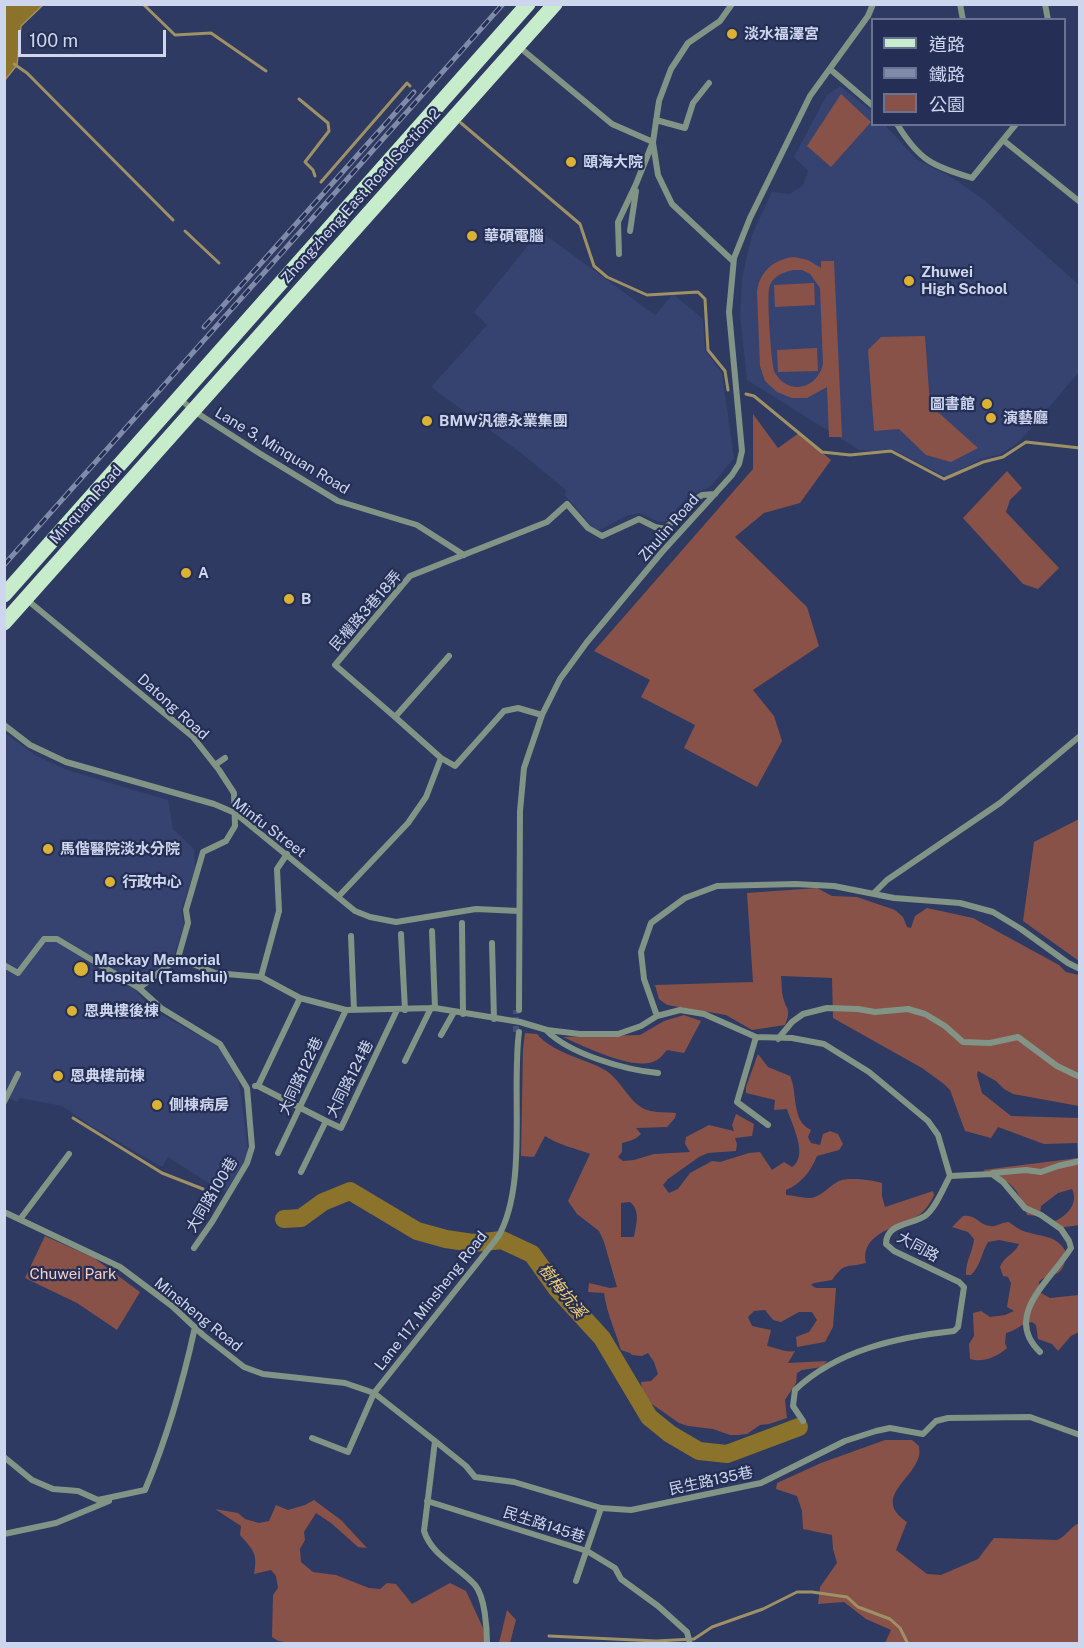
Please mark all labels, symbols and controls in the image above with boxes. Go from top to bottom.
scale bar [21,18,170,56]
legend [871,18,1066,126]
place label: 淡水福澤宮 [744,25,819,43]
marker: 淡水福澤宮 [725,27,739,41]
text: 100 m [29,30,78,51]
text: 道路 [929,34,965,55]
text: 鐵路 [929,64,965,85]
text: 公園 [929,94,965,115]
street label: Zhongzheng East Road Section 2 [277,105,445,287]
place label: 頤海大院 [583,153,643,171]
marker: 頤海大院 [564,155,578,169]
place label: 華碩電腦 [484,227,544,245]
marker: 華碩電腦 [465,229,479,243]
place label: Zhuwei High School [921,263,1008,298]
marker: Zhuwei High School [902,274,916,288]
place label: 圖書館 [930,395,975,413]
marker: 圖書館 [980,397,994,411]
street label: Lane 3, Minquan Road [211,404,353,498]
place label: 演藝廳 [1003,409,1048,427]
marker: 演藝廳 [984,411,998,425]
place label: BMW汎德永業集團 [439,412,568,430]
marker: BMW汎德永業集團 [420,414,434,428]
street label: Minquan Road [46,462,126,548]
street label: Zhulin Road [635,491,703,565]
place label: A [198,564,209,582]
marker: A [179,566,193,580]
street label: 民權路3巷18弄 [326,567,406,655]
place label: B [301,590,311,608]
marker: B [282,592,296,606]
street label: Datong Road [134,670,212,744]
street label: Minfu Street [229,794,309,862]
place label: 馬偕醫院淡水分院 [60,840,180,858]
marker: 馬偕醫院淡水分院 [41,842,55,856]
place label: 行政中心 [122,873,182,891]
marker: 行政中心 [103,875,117,889]
place label: Mackay Memorial Hospital (Tamshui) [94,951,228,986]
marker: Mackay Memorial Hospital (Tamshui) [72,960,90,978]
place label: 恩典樓後棟 [84,1002,159,1020]
marker: 恩典樓後棟 [65,1004,79,1018]
street label: 大同路122巷 [275,1034,327,1118]
street label: 大同路124巷 [323,1037,377,1121]
place label: 恩典樓前棟 [70,1067,145,1085]
marker: 恩典樓前棟 [51,1069,65,1083]
place label: 側棟病房 [169,1096,229,1114]
marker: 側棟病房 [150,1098,164,1112]
street label: 大同路100巷 [183,1154,241,1236]
street label: Lane 117, Minsheng Road [371,1228,491,1374]
street label: 大同路 [894,1228,942,1266]
water label: 樹梅坑溪 [534,1260,590,1322]
park label: Chuwei Park [29,1265,117,1283]
street label: Minsheng Road [151,1274,245,1356]
street label: 民生路135巷 [667,1463,755,1499]
street label: 民生路145巷 [501,1503,587,1547]

